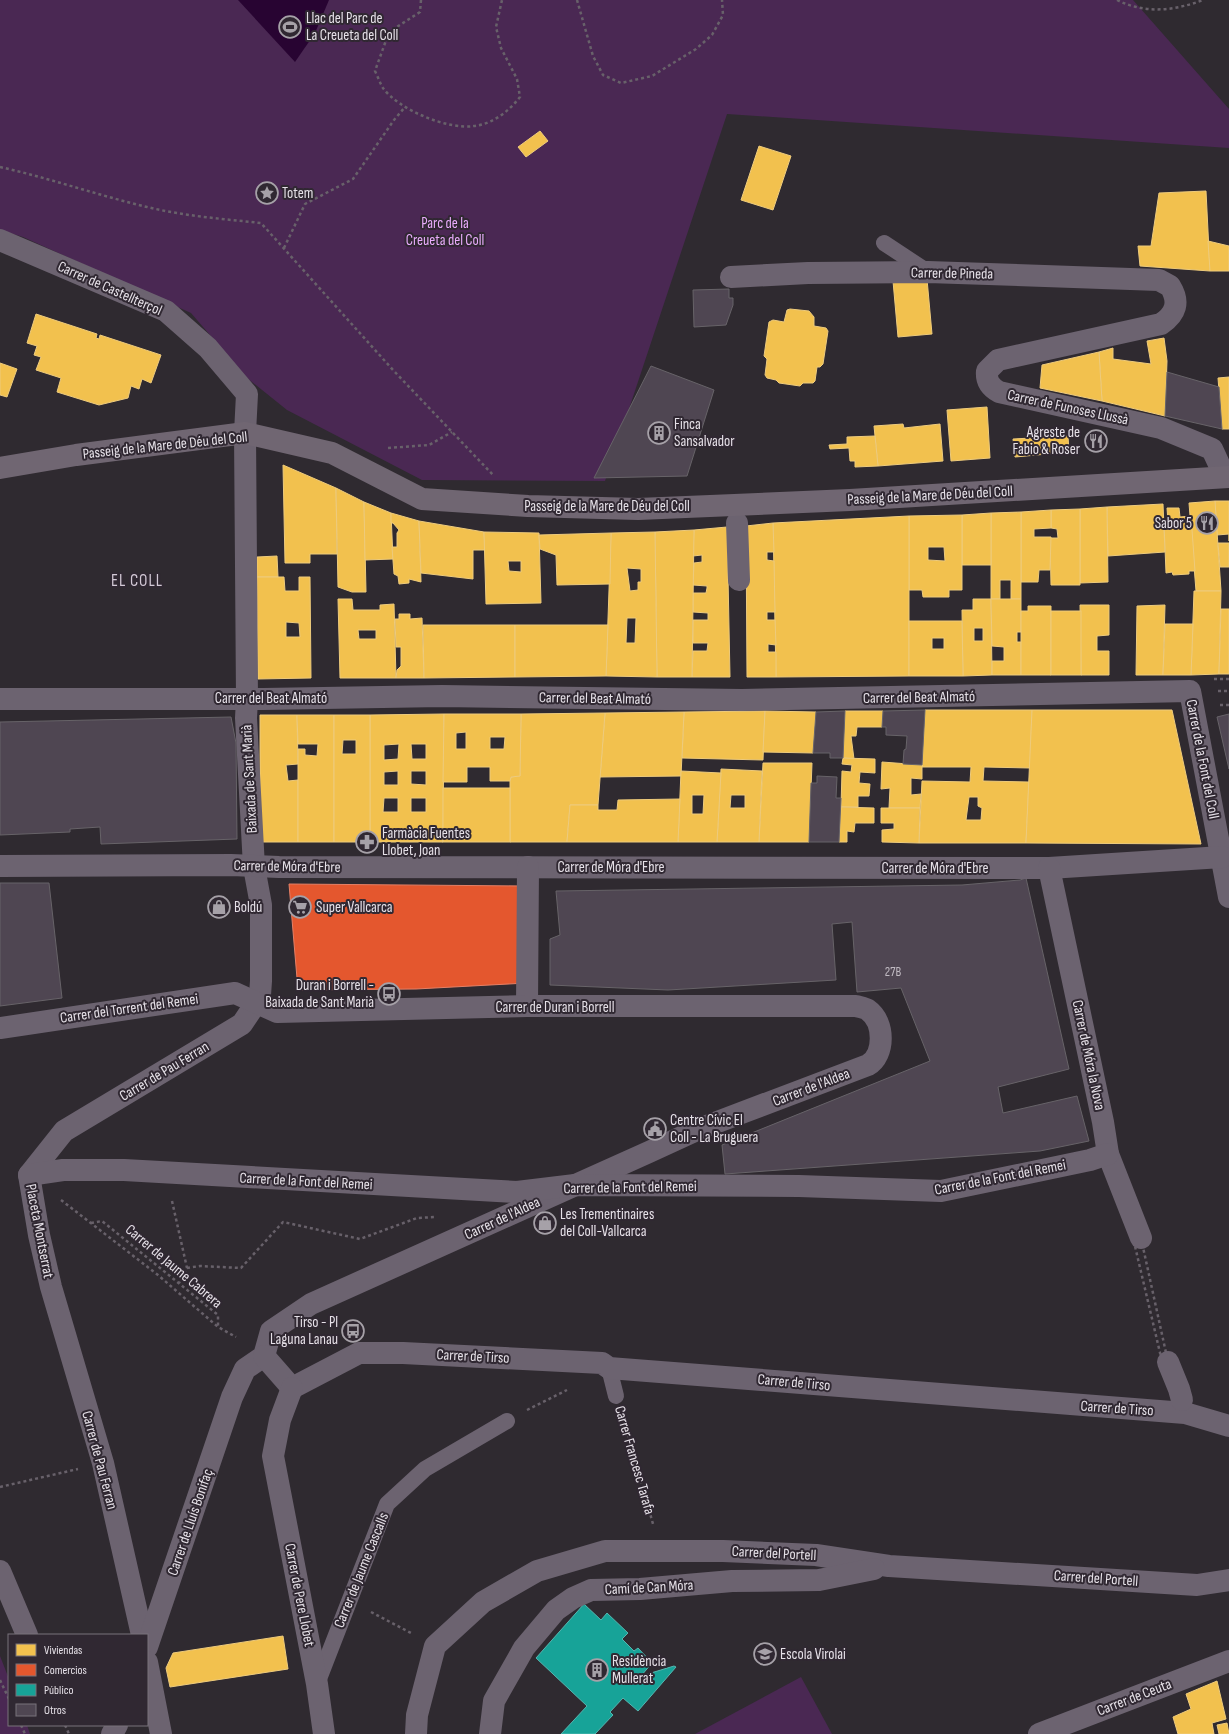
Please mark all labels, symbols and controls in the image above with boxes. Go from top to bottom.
place label: Llac del Parc de La Creueta del Coll [306,9,398,45]
sports icon: Llac del Parc de La Creueta del Coll [277,14,303,40]
place icon: Totem [254,180,280,206]
place label: Totem [282,184,313,203]
park label: Parc de la Creueta del Coll [406,214,484,250]
street label: Carrer de Castellterçol [55,257,165,320]
street label: Carrer de Pineda [911,263,993,284]
street label: Carrer de Funoses Llussà [1006,385,1130,430]
place label: Finca Sansalvador [674,415,735,451]
building icon: Finca Sansalvador [646,420,672,446]
place label: Agreste de Fabio & Roser [1013,423,1081,459]
street label: Passeig de la Mare de Déu del Coll [82,427,248,464]
restaurant icon: Agreste de Fabio & Roser [1083,428,1109,454]
street label: Passeig de la Mare de Déu del Coll [847,482,1013,509]
street label: Passeig de la Mare de Déu del Coll [524,497,690,516]
restaurant icon: Sabor 5 [1194,510,1220,536]
place label: Sabor 5 [1155,514,1192,533]
district label: EL COLL [111,571,163,591]
street label: Carrer del Beat Almató [863,687,975,708]
street label: Carrer del Beat Almató [539,688,651,709]
street label: Carrer del Beat Almató [215,689,327,708]
street label: Carrer de la Font del Coll [1182,698,1223,820]
street label: Baixada de Sant Marià [237,724,262,834]
place label: Farmàcia Fuentes Llobet, Joan [382,824,470,860]
pharmacy icon: Farmàcia Fuentes Llobet, Joan [354,829,380,855]
street label: Carrer de Móra d'Ebre [233,856,341,877]
street label: Carrer de Móra d'Ebre [557,858,665,877]
street label: Carrer de Móra d'Ebre [881,859,989,878]
shop icon: Boldú [206,894,232,920]
supermarket icon: Super Vallcarca [287,894,313,920]
place label: Boldú [234,898,262,917]
place label: Super Vallcarca [316,898,393,917]
house number: 27B [885,964,901,980]
place label: Duran i Borrell - Baixada de Sant Marià [265,976,374,1012]
bus stop icon: Duran i Borrell - Baixada de Sant Marià [376,981,402,1007]
street label: Carrer del Torrent del Remei [59,989,200,1028]
street label: Carrer de Duran i Borrell [496,998,614,1017]
street label: Carrer de Móra la Nova [1068,998,1109,1112]
street label: Carrer de Pau Ferran [116,1037,213,1106]
street label: Carrer de l'Aldea [770,1064,853,1111]
place label: Centre Cívic El Coll - La Bruguera [670,1111,759,1147]
public building icon: Centre Cívic El Coll - La Bruguera [642,1116,668,1142]
street label: Carrer de la Font del Remei [933,1155,1068,1200]
street label: Carrer de la Font del Remei [239,1169,373,1194]
street label: Carrer de la Font del Remei [563,1177,697,1198]
street label: Placeta Montserrat [21,1182,58,1280]
street label: Carrer de l'Aldea [461,1193,543,1244]
place label: Les Trementinaires del Coll-Vallcarca [560,1205,654,1241]
shop icon: Les Trementinaires del Coll-Vallcarca [532,1210,558,1236]
street label: Carrer de Jaume Cabrera [121,1220,226,1313]
place label: Tirso - Pl Laguna Lanau [270,1313,338,1349]
bus stop icon: Tirso - Pl Laguna Lanau [340,1318,366,1344]
street label: Carrer de Tirso [436,1345,510,1368]
street label: Carrer de Tirso [757,1370,831,1395]
street label: Carrer de Tirso [1080,1396,1154,1421]
street label: Carrer Francesc Tarafa [610,1404,659,1517]
street label: Carrer de Pau Ferran [77,1409,122,1511]
street label: Carrer de Lluís Bonifaç [163,1466,218,1578]
street label: Carrer de Jaume Cascalls [330,1510,393,1631]
street label: Carrer de Pere Llobet [280,1542,319,1649]
street label: Carrer del Portell [731,1542,817,1565]
street label: Carrer del Portell [1053,1566,1139,1591]
street label: Camí de Can Móra [604,1576,694,1599]
legend [8,1634,148,1726]
school or university icon: Escola Virolai [752,1641,778,1667]
text: Viviendas [44,1643,82,1658]
place label: Escola Virolai [780,1645,846,1664]
place label: Residència Mullerat [612,1652,666,1688]
building icon: Residència Mullerat [584,1657,610,1683]
text: Comercios [44,1663,87,1678]
street label: Carrer de Ceuta [1094,1674,1174,1720]
text: Público [44,1683,74,1698]
text: Otros [44,1703,66,1718]

